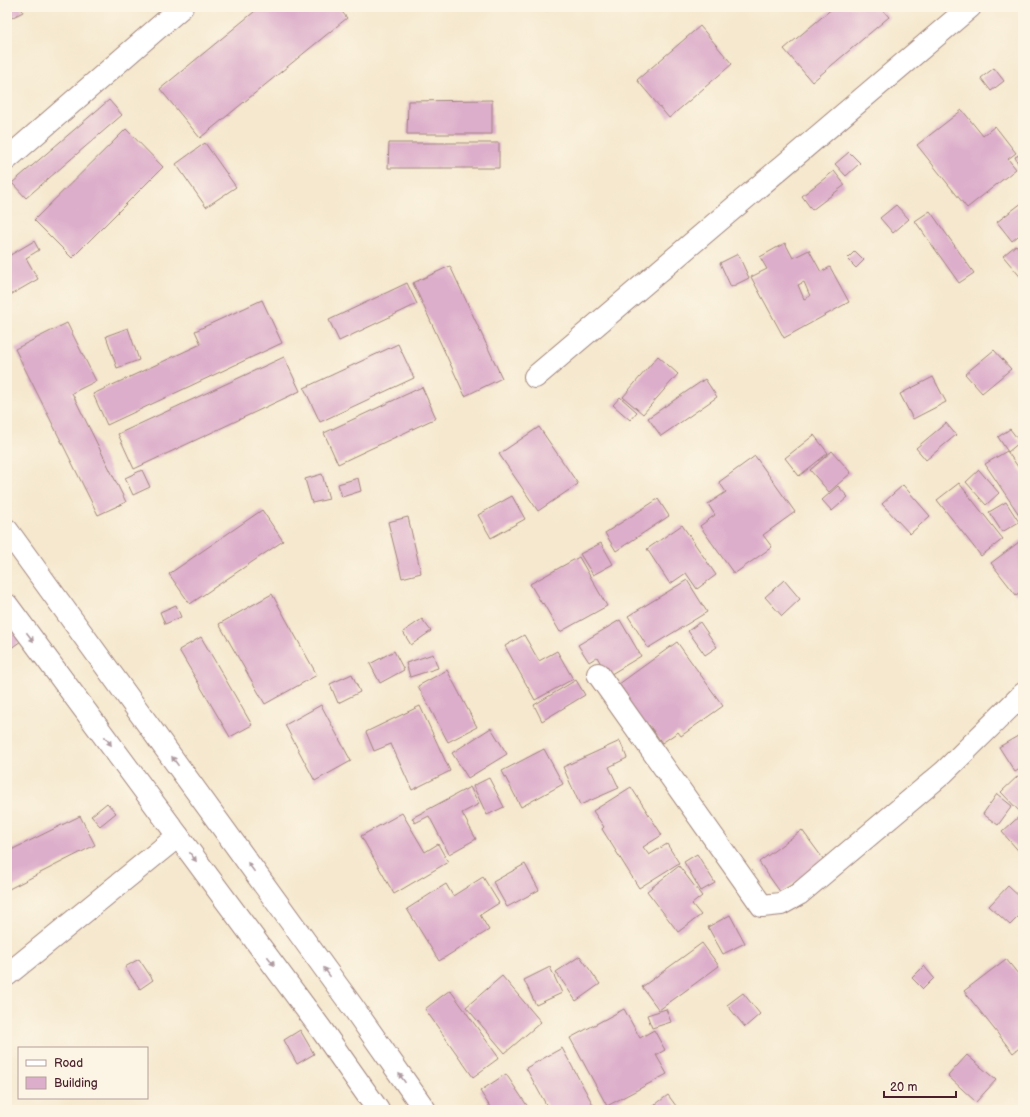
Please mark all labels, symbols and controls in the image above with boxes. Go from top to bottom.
one-way arrow [26,631,34,642]
one-way arrow [103,736,111,746]
one-way arrow [171,756,179,767]
one-way arrow [189,851,198,862]
one-way arrow [247,861,255,872]
one-way arrow [267,956,275,966]
one-way arrow [323,967,331,977]
legend [18,1047,148,1099]
text: Road [54,1056,83,1071]
one-way arrow [398,1073,406,1083]
scale bar [884,1073,956,1099]
text: Building [54,1076,98,1091]
text: 20 m [890,1080,917,1095]

